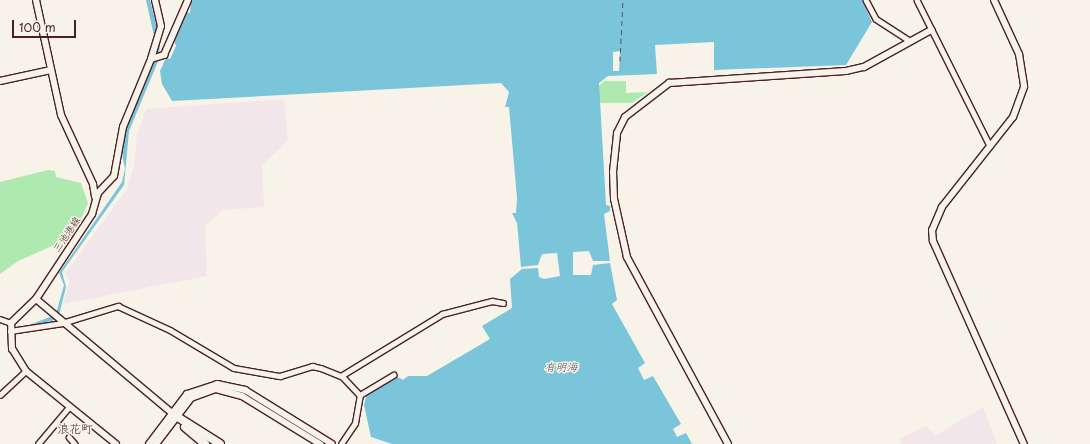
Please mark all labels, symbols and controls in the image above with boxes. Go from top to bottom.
scale bar [14,12,78,38]
text: 100 m [19,18,56,36]
street label: 三池港線 [50,214,82,254]
water label: 有明海 [545,360,577,374]
district label: 浪花町 [57,422,93,436]

